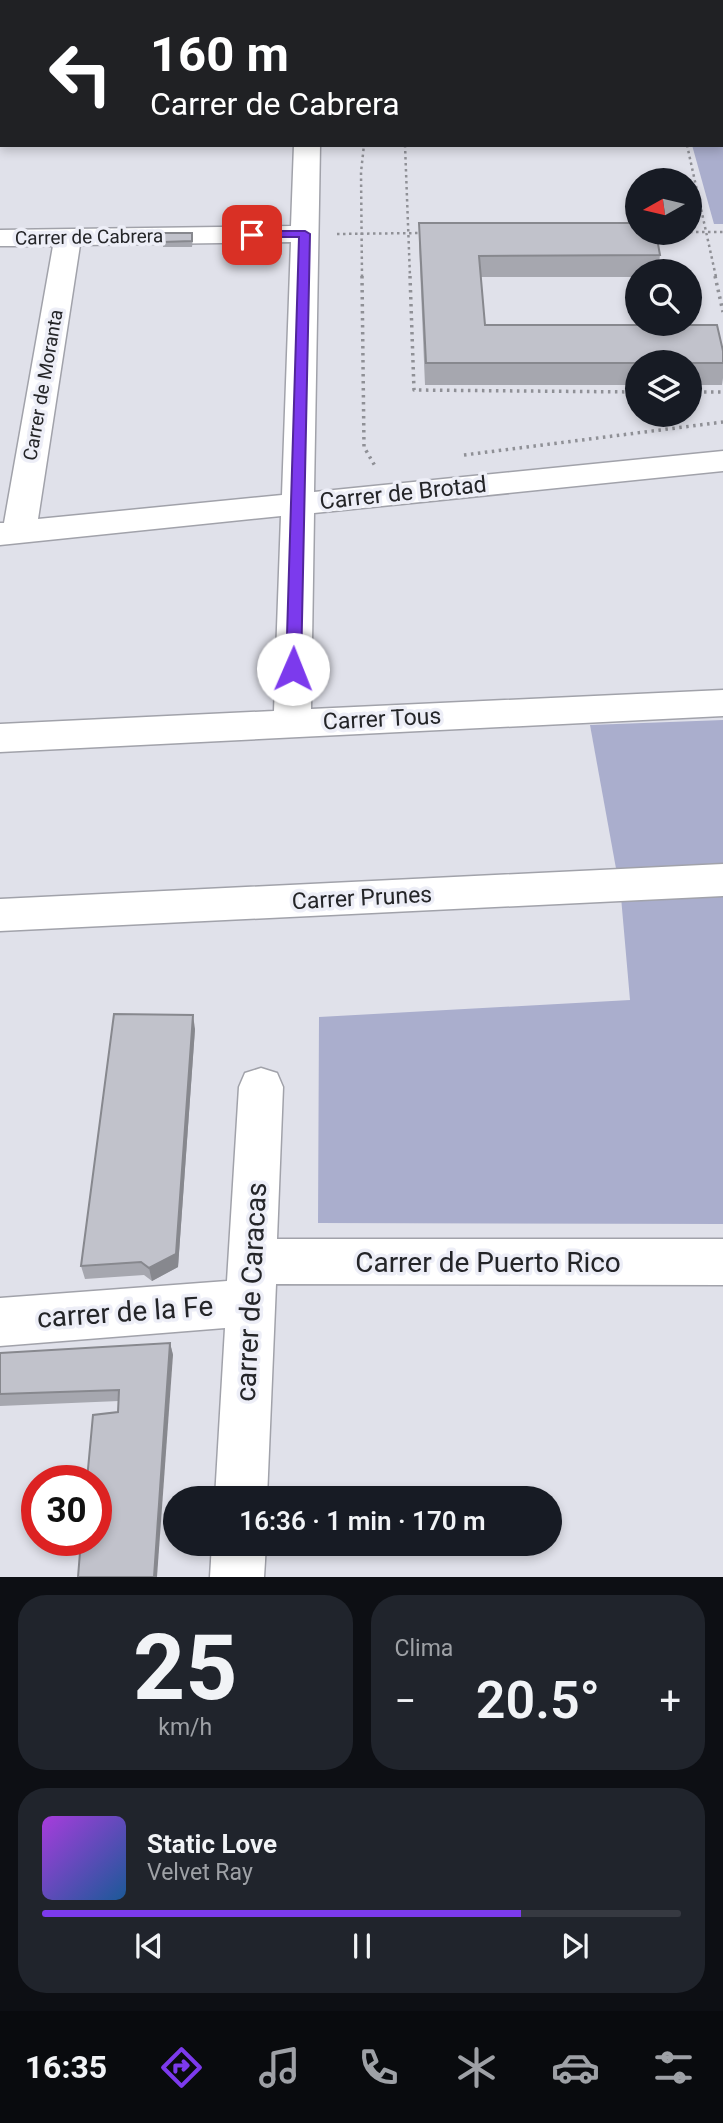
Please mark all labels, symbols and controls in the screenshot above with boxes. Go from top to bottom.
text: 160 m [150,26,289,83]
icon: left [35,28,126,119]
text: Carrer de Cabrera [150,85,400,123]
north arrow [625,168,702,245]
map controls [625,168,702,427]
pin [222,205,282,265]
icon: arrive [233,216,271,254]
street label: Carrer de Cabrera [15,224,163,250]
button: search [625,259,702,336]
street label: Carrer de Moranta [18,308,68,462]
button: layers [625,350,702,427]
street label: Carrer de Brotad [318,471,488,515]
position arrow [256,632,330,706]
street label: Carrer Tous [322,702,442,736]
street label: Carrer Prunes [291,881,433,915]
street label: carrer de Caracas [229,1182,273,1402]
street label: Carrer de Puerto Rico [355,1246,621,1279]
street label: carrer de la Fe [36,1289,214,1335]
speed limit sign: 30 [21,1465,112,1556]
text: 16:36 · 1 min · 170 m [239,1506,486,1536]
text: 25 [133,1615,237,1721]
text: Clima [395,1635,453,1662]
text: 20.5° [476,1670,600,1731]
text: − [395,1679,416,1723]
text: + [659,1679,681,1723]
text: km/h [158,1714,212,1741]
text: Static Love [147,1829,277,1859]
text: Velvet Ray [147,1859,253,1886]
icon: previous [130,1927,168,1965]
icon: pause [343,1927,381,1965]
icon: next [556,1927,594,1965]
icon: directions [157,2043,206,2092]
icon: music [255,2043,304,2092]
icon: phone [354,2043,403,2092]
icon: climate [452,2043,501,2092]
icon: car [551,2043,600,2092]
icon: filters [649,2043,698,2092]
text: 16:35 [25,2048,107,2086]

